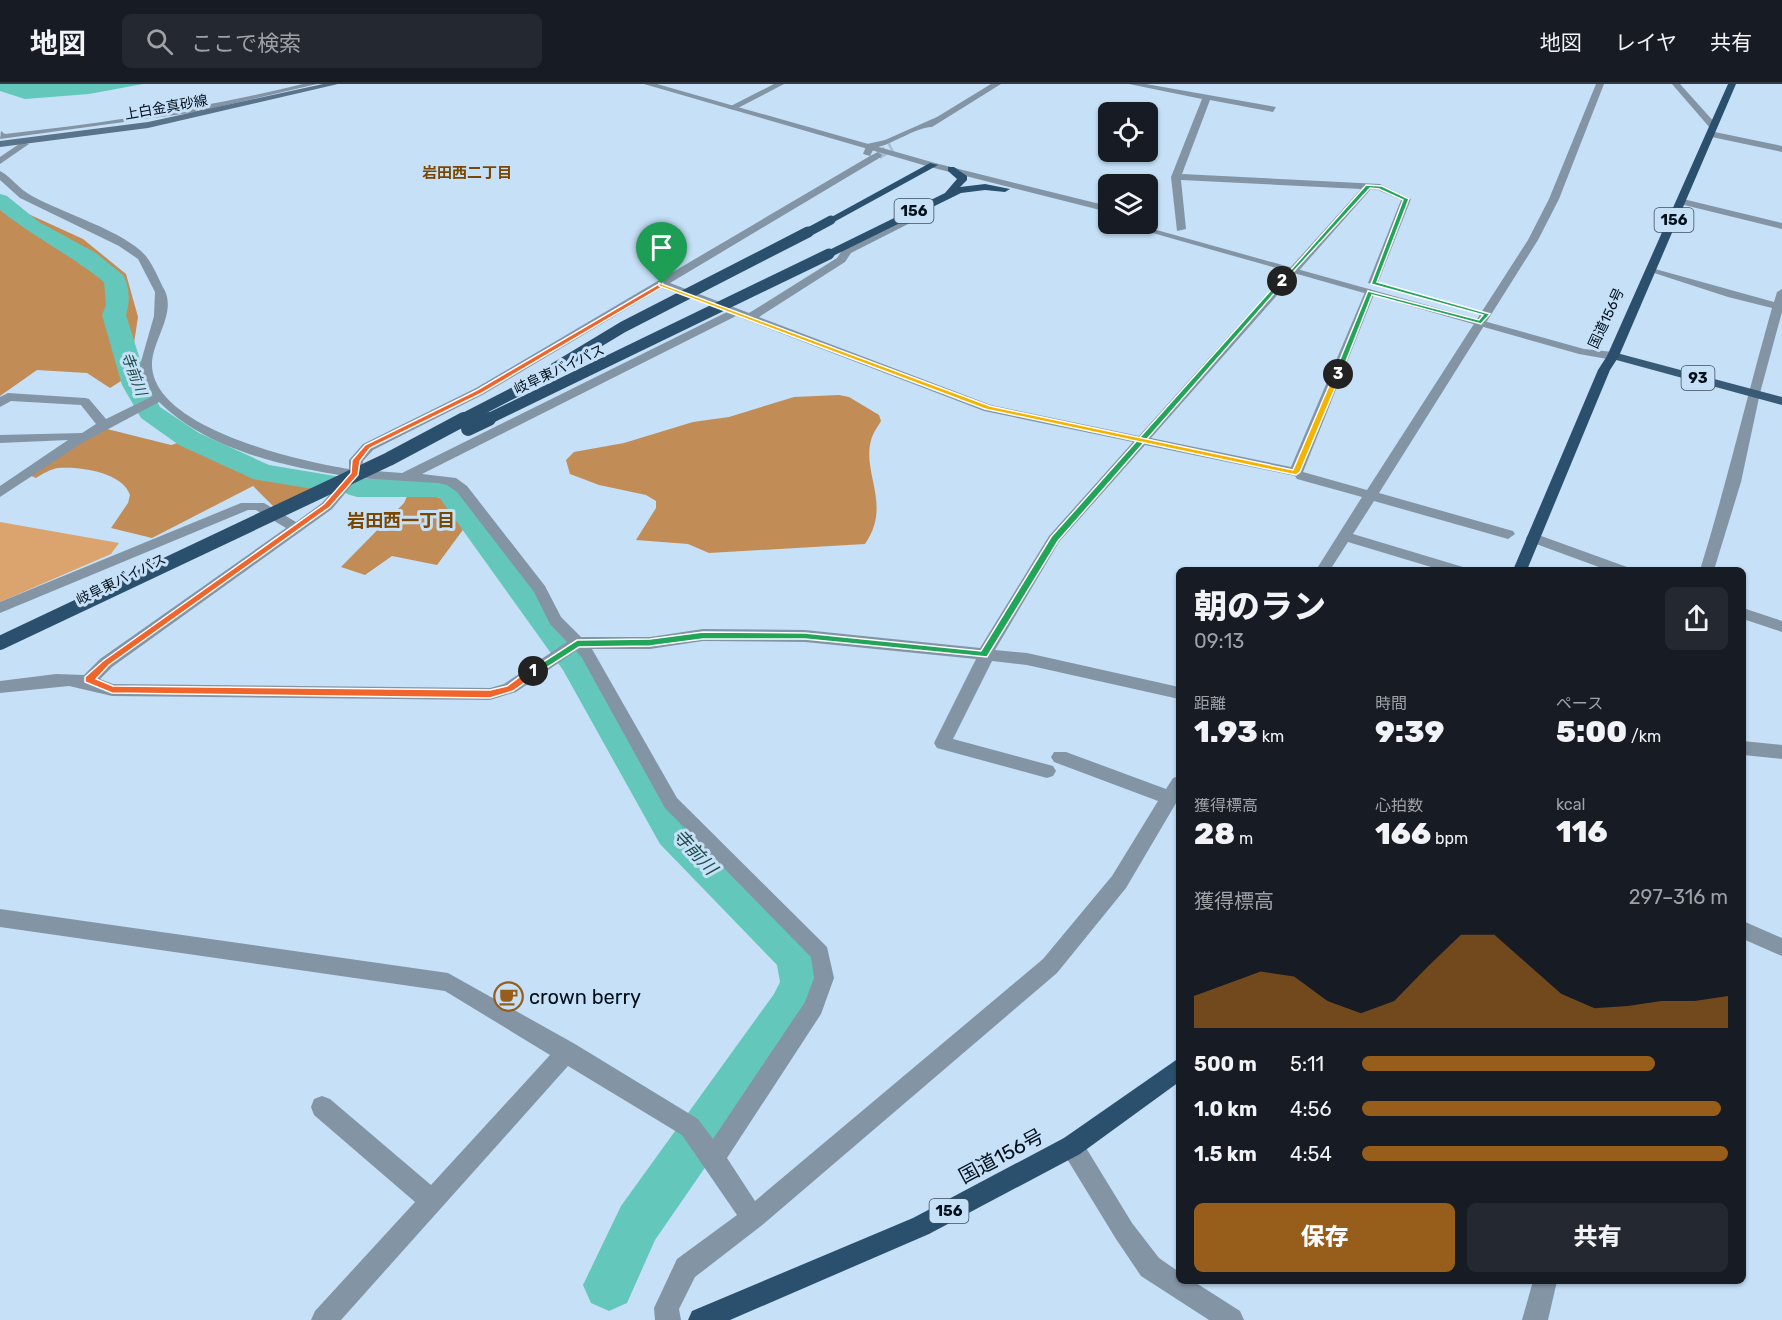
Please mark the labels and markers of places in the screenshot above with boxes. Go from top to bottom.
pin [636,222,687,284]
pin: 2 [1267,266,1297,296]
pin: 3 [1323,359,1353,389]
pin: 1 [518,656,548,686]
cafe icon: crown berry [492,981,524,1013]
place label: crown berry [529,985,641,1009]

